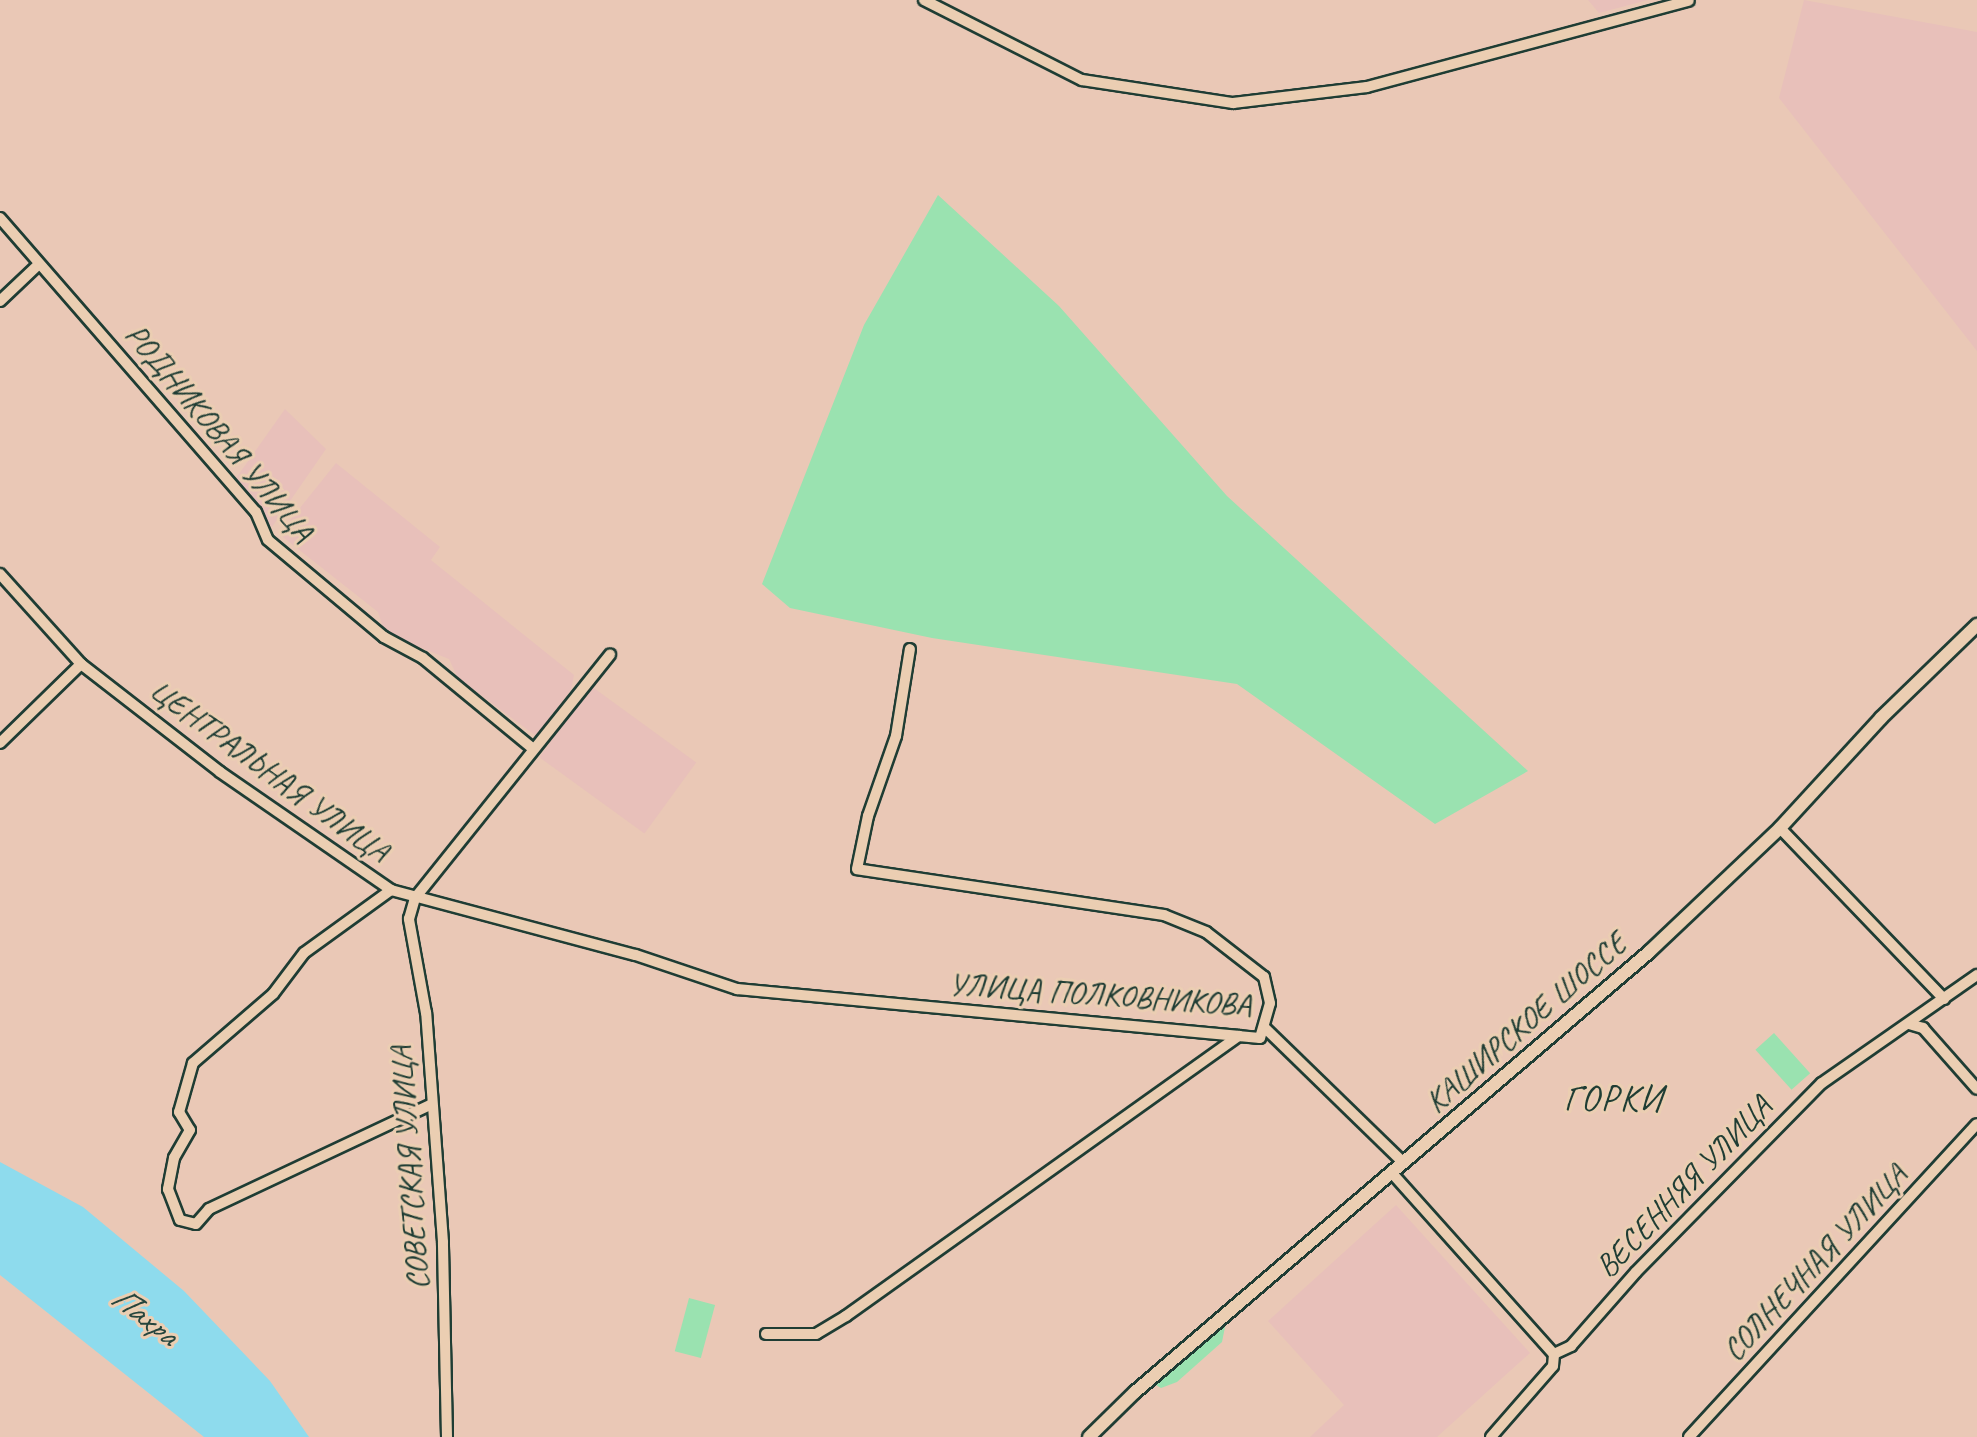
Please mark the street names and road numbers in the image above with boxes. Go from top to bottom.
street label: РОДНИКОВАЯ УЛИЦА [117,317,321,549]
street label: ЦЕНТРАЛЬНАЯ УЛИЦА [141,671,397,871]
street label: КАШИРСКОЕ ШОССЕ [1417,925,1635,1121]
street label: УЛИЦА ПОЛКОВНИКОВА [948,965,1252,1025]
street label: СОВЕТСКАЯ УЛИЦА [382,1045,438,1291]
street label: ВЕСЕННЯЯ УЛИЦА [1588,1088,1780,1286]
street label: СОЛНЕЧНАЯ УЛИЦА [1715,1157,1915,1369]

